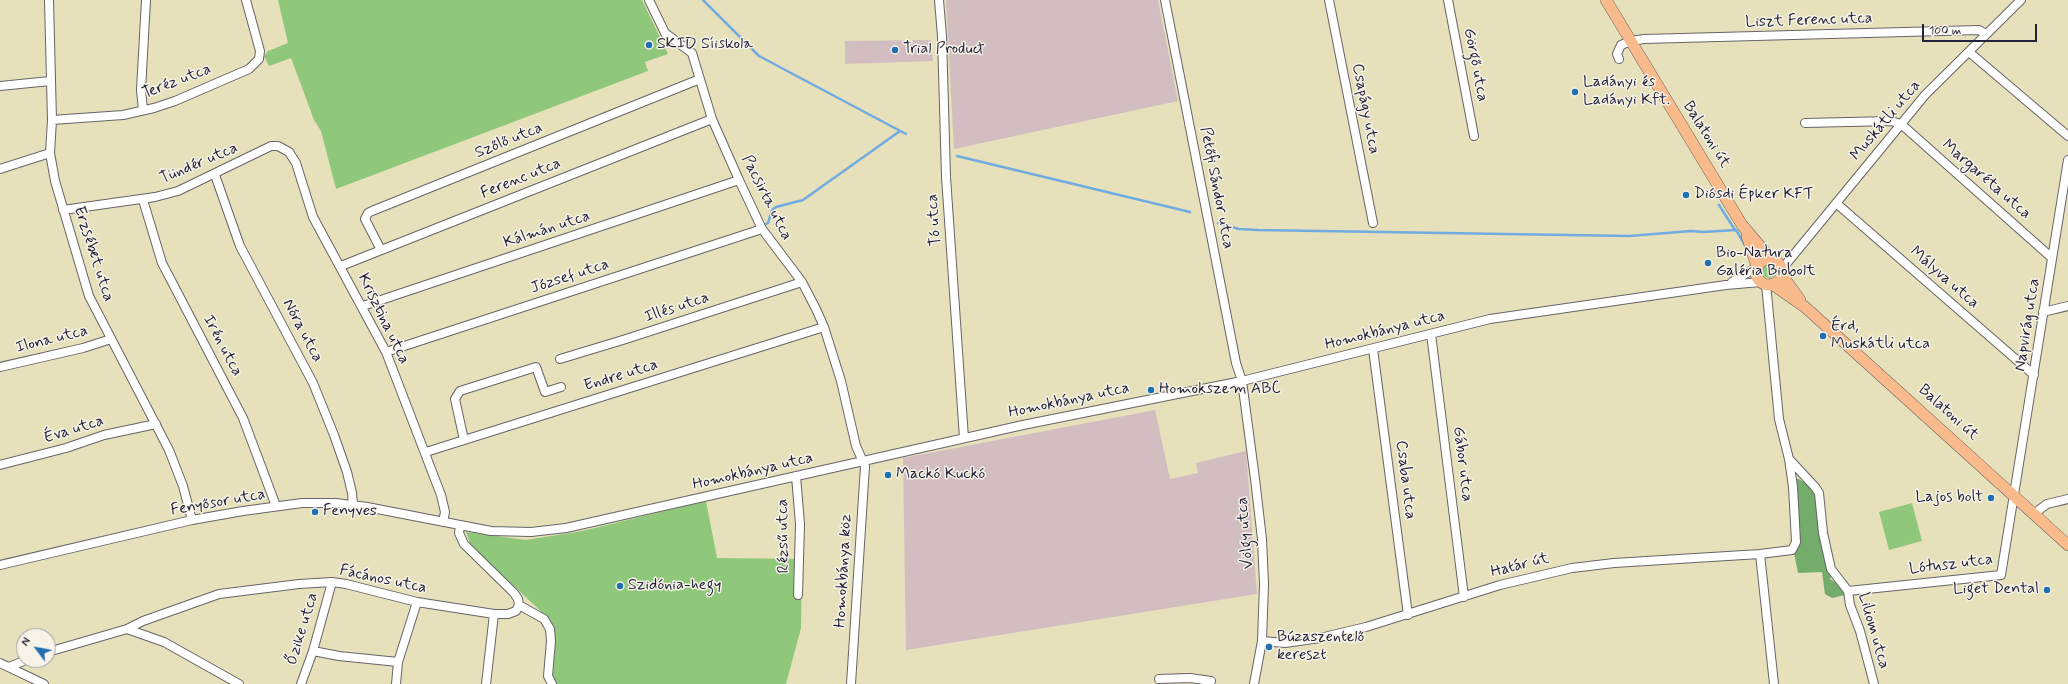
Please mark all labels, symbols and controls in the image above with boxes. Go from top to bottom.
street label: Liszt Ferenc utca [1745,9,1873,33]
scale bar [1924,16,2039,42]
text: 100 m [1929,23,1961,39]
street label: Görgő utca [1458,27,1492,103]
place label: SKID Síiskola [657,35,753,55]
marker: SKID Síiskola [644,40,654,50]
place label: Trial Product [903,40,985,60]
marker: Trial Product [890,45,900,55]
street label: Teréz utca [140,60,214,104]
street label: Csapágy utca [1347,62,1383,156]
place label: Ladányi és Ladányi Kft. [1583,73,1670,111]
street label: Muskátli utca [1847,77,1925,165]
marker: Ladányi és Ladányi Kft. [1570,87,1580,97]
street label: Balatoni út [1678,98,1734,172]
street label: Szőlő utca [472,119,546,163]
street label: Petőfi Sándor utca [1195,125,1237,251]
street label: Margaréta utca [1937,136,2035,224]
street label: Tündér utca [157,139,241,189]
street label: Pacsirta utca [736,152,796,244]
street label: Ferenc utca [478,154,564,204]
place label: Diósdi Épker KFT [1694,185,1814,205]
marker: Diósdi Épker KFT [1681,190,1691,200]
street label: Tó utca [924,193,946,247]
street label: Erzsébet utca [69,204,117,304]
street label: Kálmán utca [501,207,593,253]
street label: Mályva utca [1905,243,1983,313]
place label: Bio-Natura Galéria Biobolt [1716,244,1815,282]
street label: József utca [528,255,612,299]
marker: Bio-Natura Galéria Biobolt [1703,258,1713,268]
street label: Krisztina utca [353,271,413,367]
street label: Napvirág utca [2011,277,2045,373]
street label: Illés utca [642,289,712,327]
street label: Nóra utca [277,296,327,366]
street label: Homokbánya utca [1323,307,1447,355]
street label: Irén utca [198,312,246,380]
place label: Érd, Muskátli utca [1831,317,1930,355]
street label: Ilona utca [14,322,90,358]
marker: Érd, Muskátli utca [1818,331,1828,341]
street label: Endre utca [582,356,660,396]
street label: Homokbánya utca [1007,379,1131,423]
place label: Homokszem ABC [1159,380,1281,400]
street label: Balatoni út [1914,381,1982,445]
marker: Homokszem ABC [1146,385,1156,395]
street label: Éva utca [42,412,106,448]
street label: Gábor utca [1448,425,1476,503]
street label: Csaba utca [1391,440,1419,520]
street label: Homokbánya utca [691,449,815,495]
place label: Mackó Kuckó [896,465,985,485]
marker: Mackó Kuckó [883,470,893,480]
street label: Fenyősor utca [169,485,267,521]
place label: Lajos bolt [1915,488,1983,508]
marker: Lajos bolt [1986,493,1996,503]
street label: Völgy utca [1233,496,1259,570]
street label: Rézsű utca [774,498,794,574]
place label: Fenyves [323,502,377,522]
marker: Fenyves [310,507,320,517]
street label: Homokbánya köz [831,514,857,628]
street label: Határ út [1489,550,1551,582]
street label: Lótusz utca [1908,550,1994,580]
street label: Fácános utca [338,561,428,599]
place label: Szidónia-hegy [628,576,721,596]
place label: Liget Dental [1953,580,2039,600]
marker: Szidónia-hegy [615,581,625,591]
marker: Liget Dental [2042,585,2052,595]
street label: Őzike utca [283,591,323,667]
street label: Liliom utca [1853,591,1893,671]
north arrow [16,628,56,668]
place label: Búzaszentelő kereszt [1277,628,1364,666]
text: N [19,635,35,649]
marker: Búzaszentelő kereszt [1264,642,1274,652]

